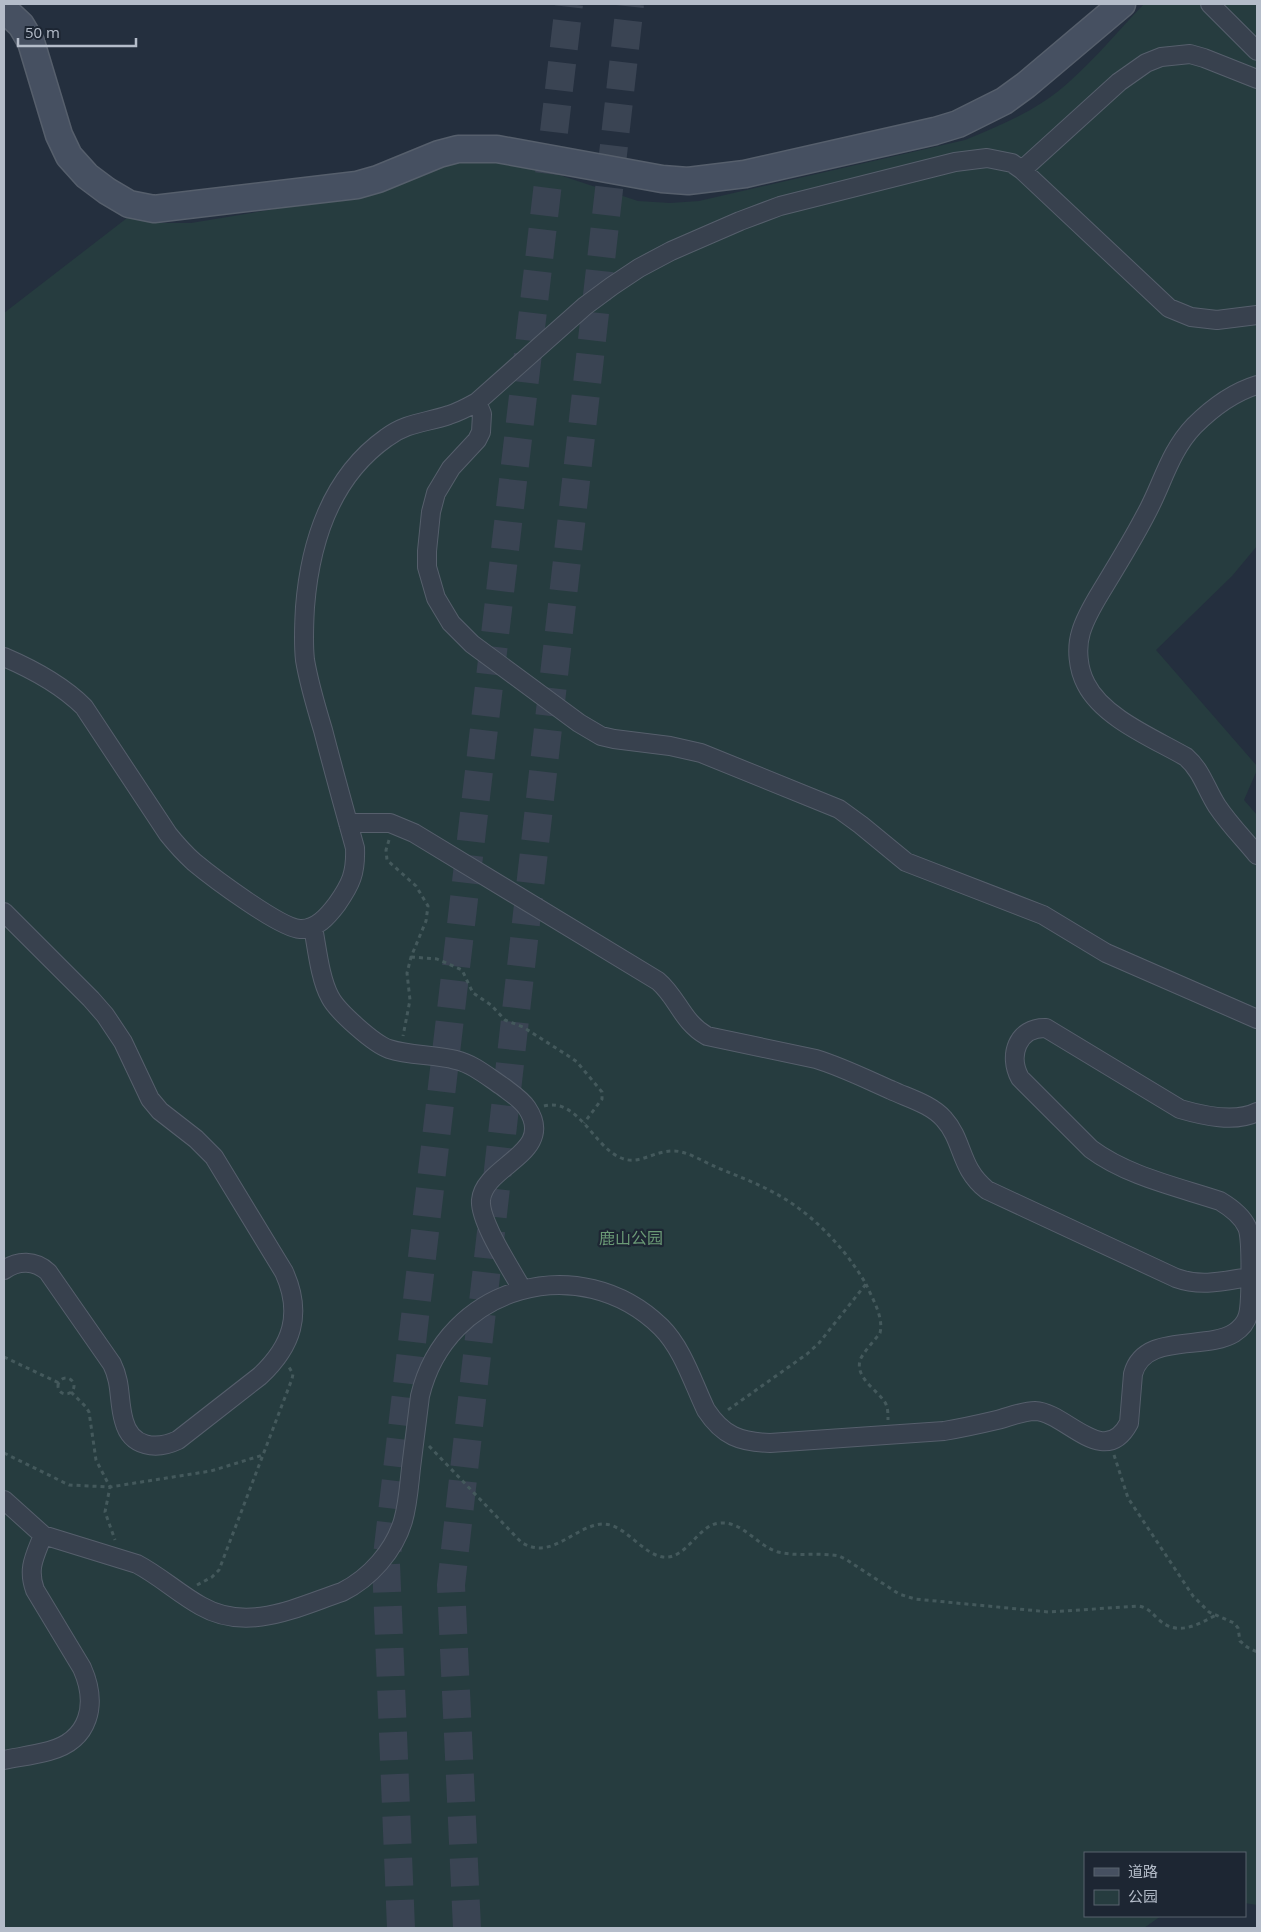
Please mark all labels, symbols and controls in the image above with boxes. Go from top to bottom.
scale bar [18,15,135,47]
text: 50 m [25,22,60,42]
park label: 鹿山公园 [599,1227,663,1249]
legend [1084,1852,1246,1917]
text: 道路 [1128,1861,1158,1881]
text: 公园 [1128,1886,1158,1906]

